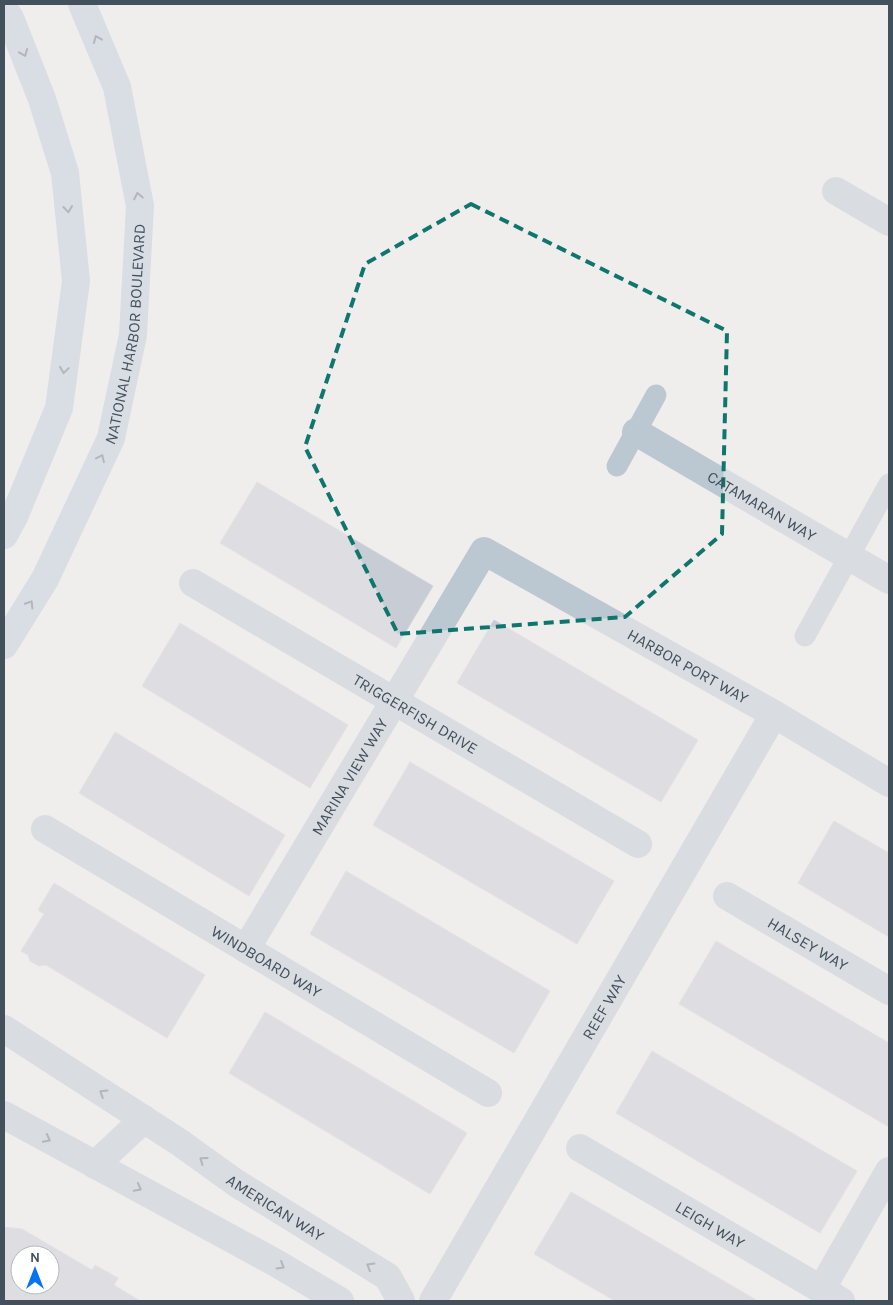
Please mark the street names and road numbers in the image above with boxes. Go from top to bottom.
street label: NATIONAL HARBOR BOULEVARD [100,223,149,447]
street label: CATAMARAN WAY [704,467,820,545]
street label: HARBOR PORT WAY [624,625,752,708]
street label: TRIGGERFISH DRIVE [349,670,481,758]
street label: MARINA VIEW WAY [307,715,392,839]
street label: HALSEY WAY [764,913,852,975]
street label: WINDBOARD WAY [208,921,325,1002]
street label: REEF WAY [578,971,630,1043]
street label: AMERICAN WAY [223,1170,328,1245]
street label: LEIGH WAY [672,1197,748,1253]

